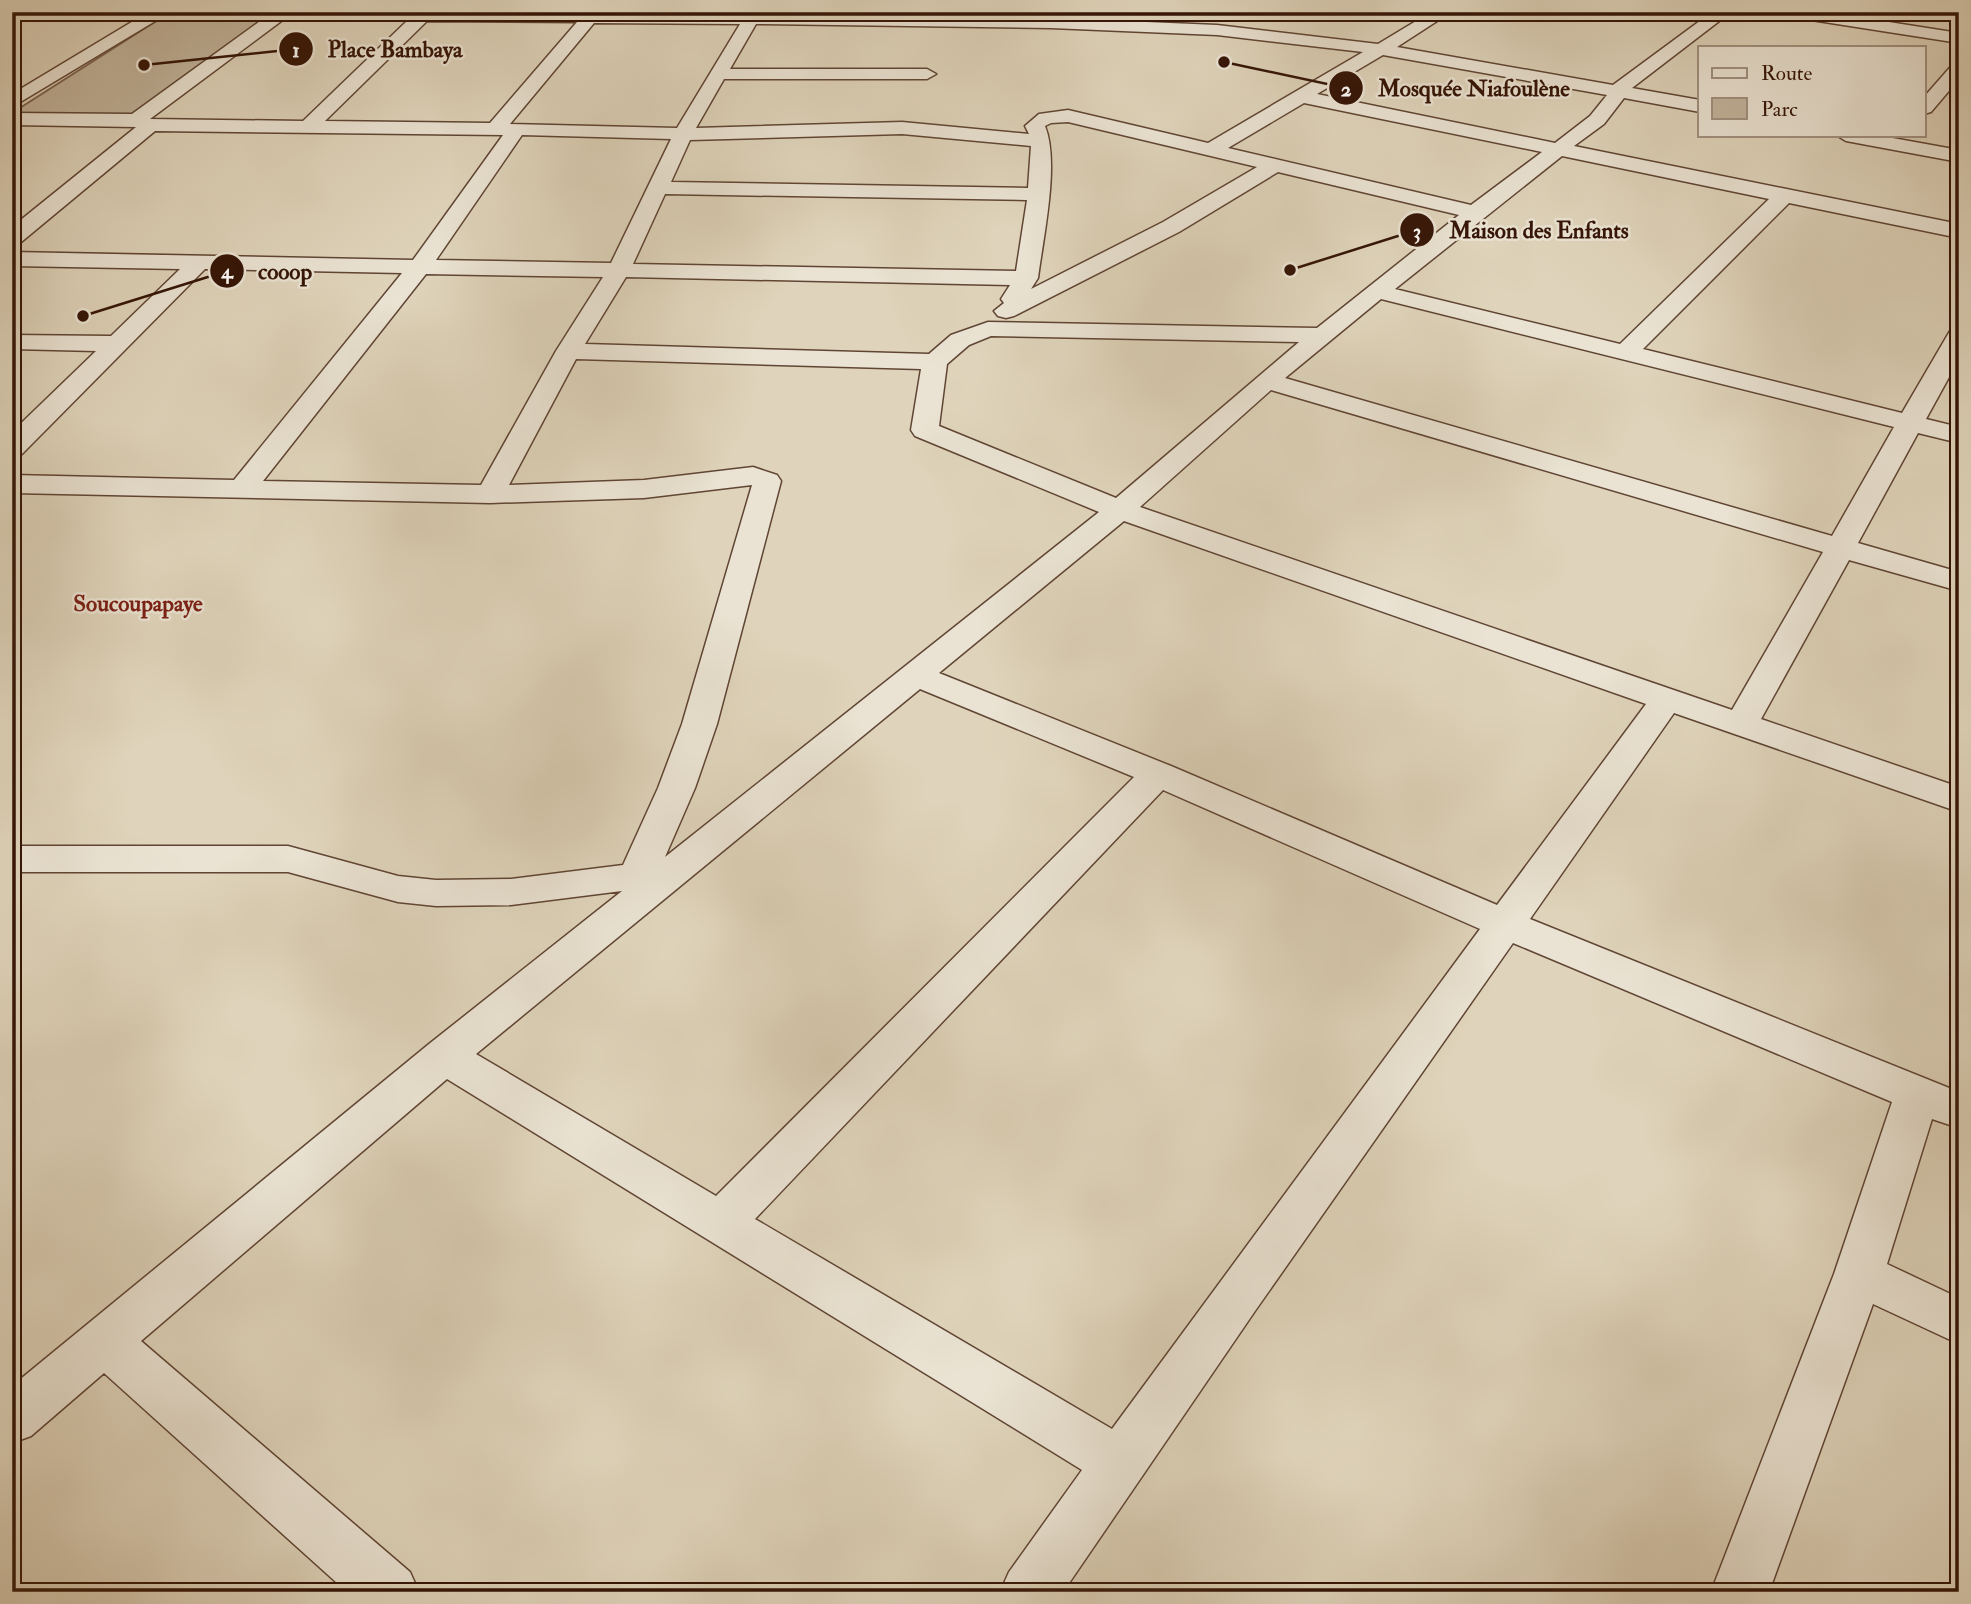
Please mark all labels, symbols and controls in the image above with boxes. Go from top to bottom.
callout: Place Bambaya [278,27,476,71]
text: Place Bambaya [328,35,464,65]
text: 1 [292,37,300,64]
legend [1698,46,1926,136]
text: Route [1761,60,1813,87]
callout: Mosquée Niafoulène [1329,66,1583,110]
text: Mosquée Niafoulène [1377,74,1570,104]
text: 2 [1341,76,1352,103]
text: Parc [1761,96,1798,123]
callout: Maison des Enfants [1400,208,1642,252]
text: Maison des Enfants [1448,216,1629,245]
text: 3 [1413,218,1421,245]
callout: cooop [209,249,326,293]
text: cooop [258,257,312,287]
text: 4 [220,258,234,285]
district label: Soucoupapaye [73,589,203,619]

